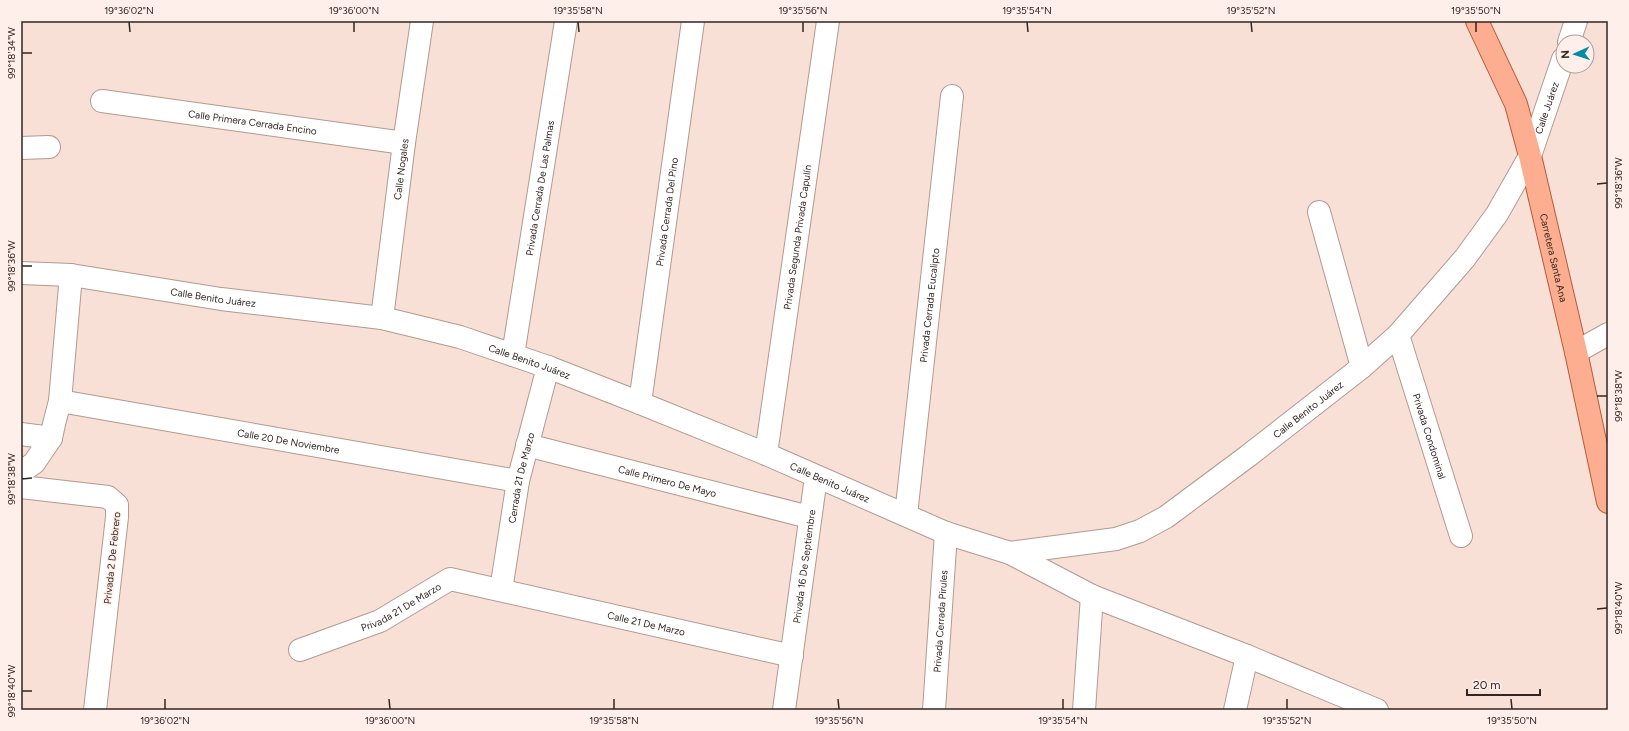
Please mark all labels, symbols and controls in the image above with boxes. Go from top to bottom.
text: 19°36'02"N [104,4,154,17]
text: 19°36'00"N [329,4,379,17]
text: 19°35'58"N [553,4,603,17]
text: 19°35'56"N [778,4,828,17]
text: 19°35'54"N [1002,4,1052,17]
text: 19°35'52"N [1227,4,1275,17]
text: 19°35'50"N [1451,4,1501,17]
text: 99°18'34"W [5,27,18,79]
north arrow [1555,34,1595,74]
text: N [1559,50,1572,59]
street label: Calle Juárez [1532,80,1561,135]
street label: Calle Primera Cerrada Encino [187,107,318,137]
street label: Privada Cerrada De Las Palmas [522,119,557,257]
street label: Calle Nogales [390,137,411,201]
street label: Privada Cerrada Del Pino [653,156,681,267]
text: 99°18'36"W [1612,157,1625,209]
street label: Privada Segunda Privada Capulín [780,163,814,311]
street label: Carretera Santa Ana [1537,212,1571,303]
text: 99°18'36"W [5,240,18,292]
street label: Privada Cerrada Eucalipto [916,247,942,363]
street label: Calle Benito Juárez [170,285,257,310]
street label: Calle Benito Juárez [487,341,572,382]
text: 99°18'38"W [1612,370,1625,422]
street label: Calle Benito Juárez [1270,378,1346,441]
street label: Privada Condominal [1410,392,1449,481]
street label: Calle 20 De Noviembre [236,426,341,456]
street label: Cerrada 21 De Marzo [505,431,537,524]
text: 99°18'38"W [5,453,18,505]
street label: Calle Benito Juárez [788,459,872,505]
street label: Calle Primero De Mayo [617,462,718,500]
street label: Privada 16 De Septiembre [789,508,818,624]
street label: Privada 2 De Febrero [101,511,123,605]
street label: Privada Cerrada Pirules [930,569,950,673]
street label: Privada 21 De Marzo [359,579,443,634]
text: 99°18'40"W [1612,581,1625,634]
street label: Calle 21 De Marzo [606,608,687,638]
text: 99°18'40"W [5,664,18,717]
scale bar [1467,671,1540,697]
text: 20 m [1473,678,1501,692]
text: 19°36'02"N [140,714,190,727]
text: 19°36'00"N [365,714,415,727]
text: 19°35'58"N [589,714,639,727]
text: 19°35'56"N [814,714,864,727]
text: 19°35'54"N [1038,714,1088,727]
text: 19°35'52"N [1263,714,1311,727]
text: 19°35'50"N [1487,714,1537,727]

